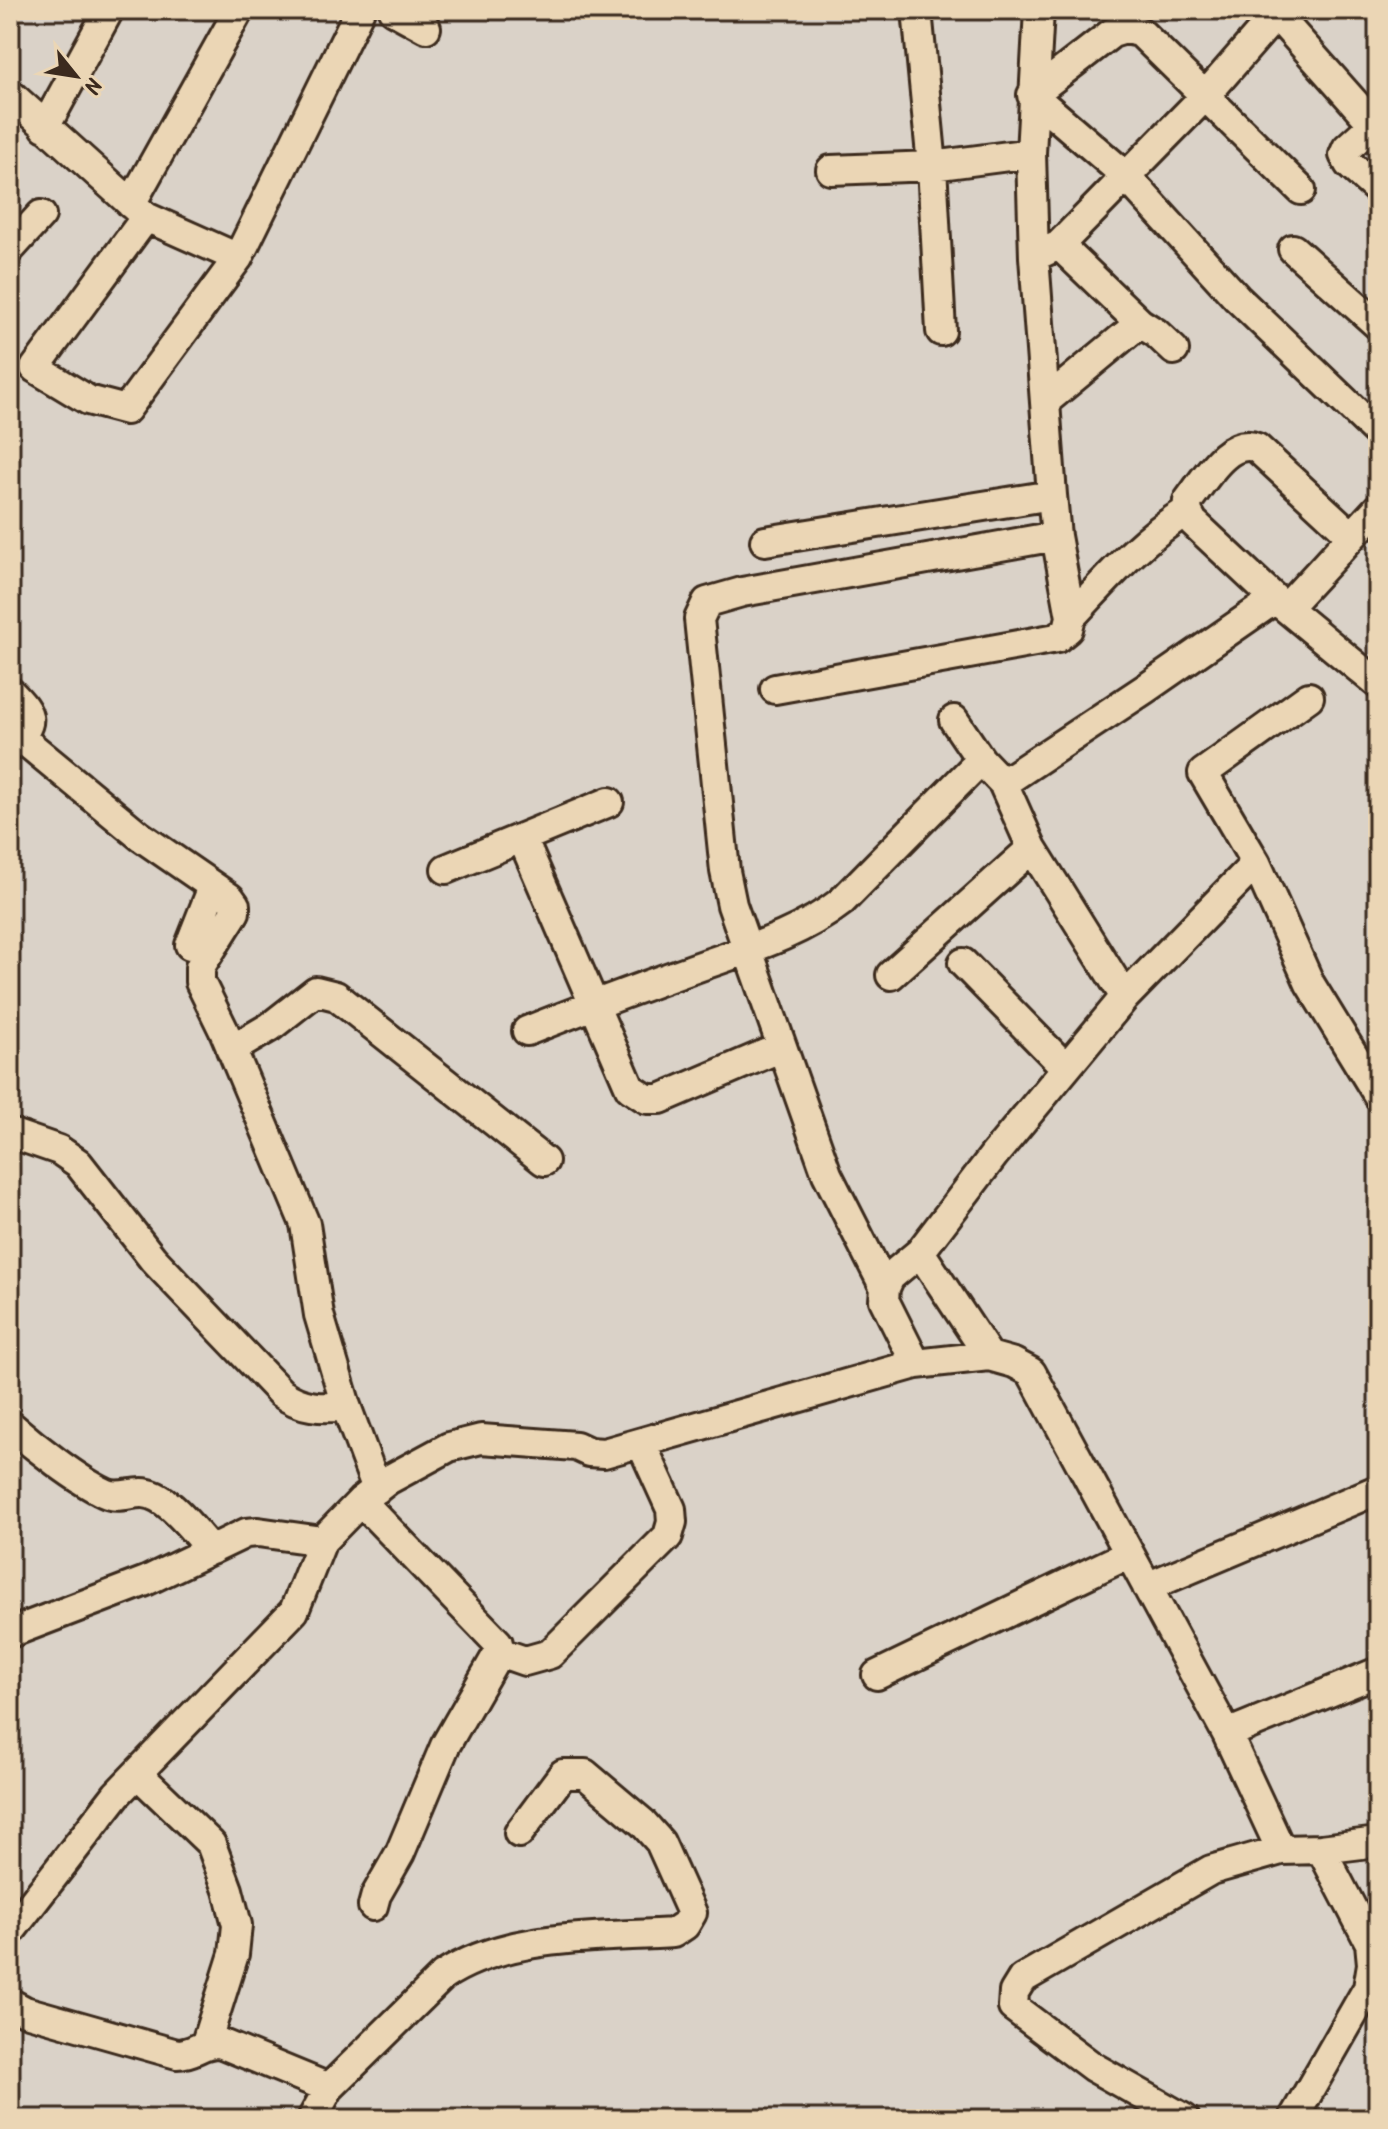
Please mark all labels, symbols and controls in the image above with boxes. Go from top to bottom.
north arrow [36,36,116,116]
text: N [72,70,110,100]

